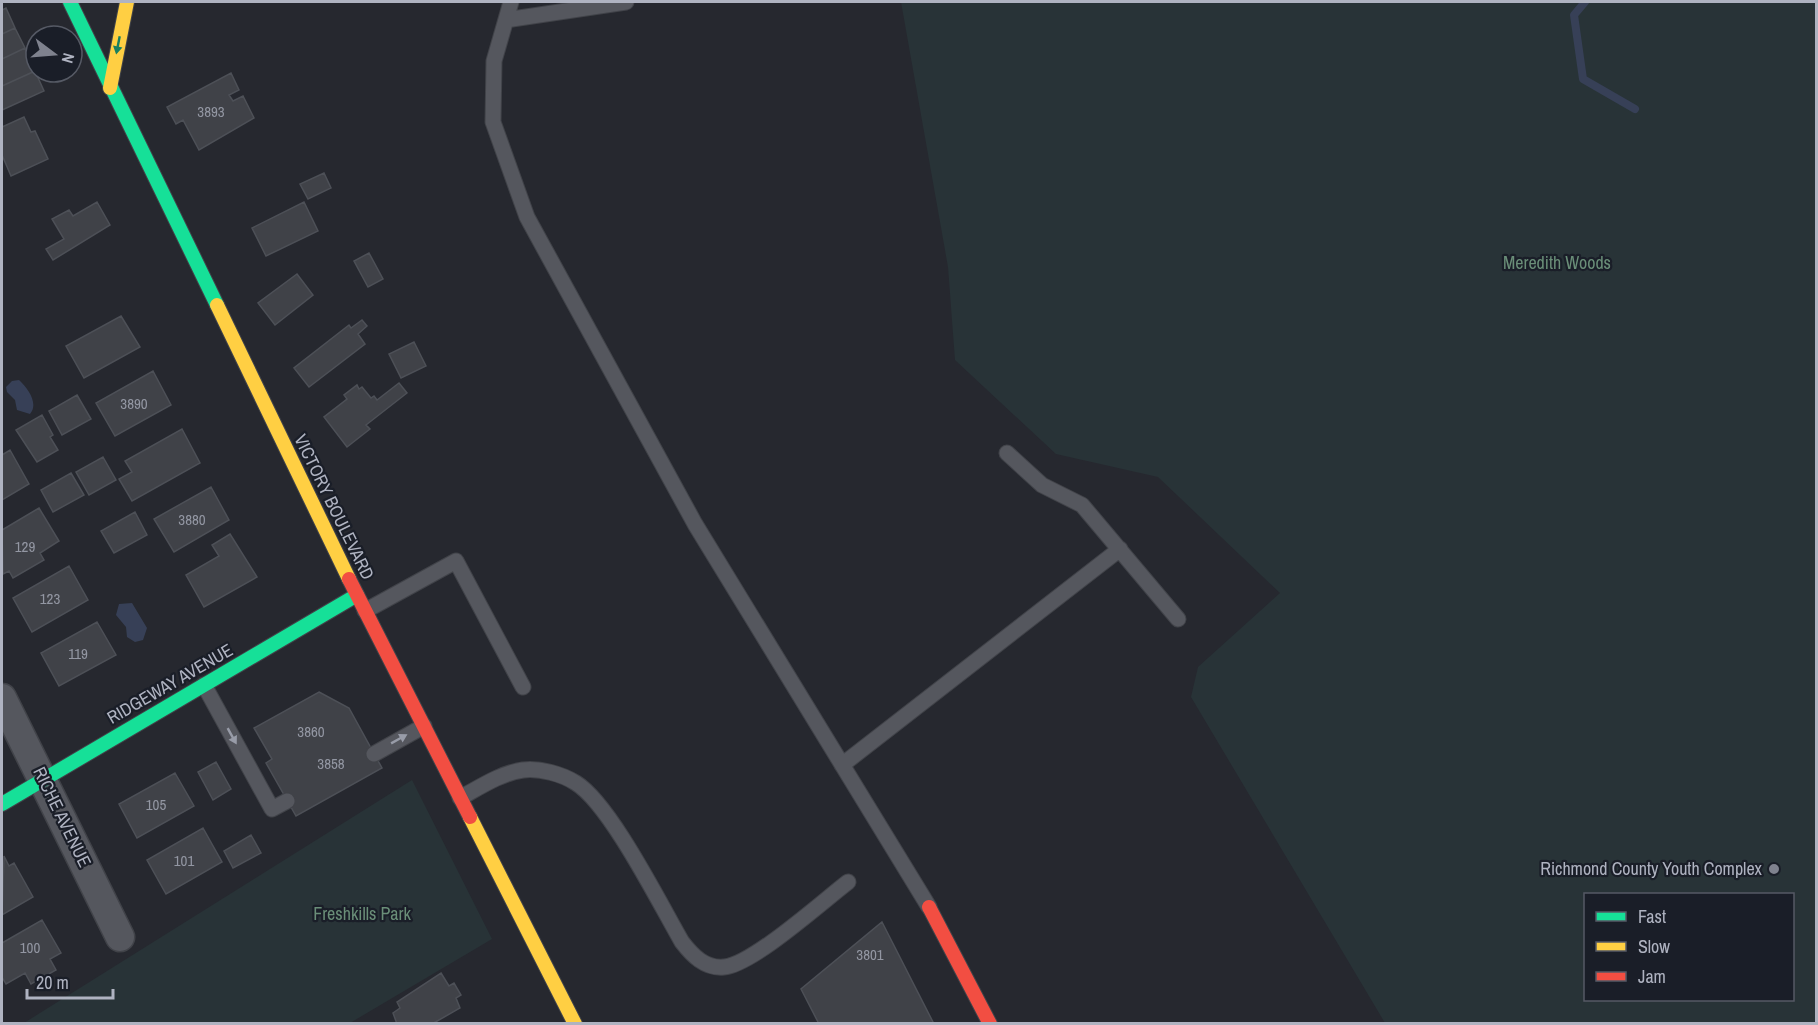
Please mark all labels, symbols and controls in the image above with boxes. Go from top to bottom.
north arrow [24,24,84,84]
one-way arrow [113,36,122,55]
text: N [57,51,80,66]
house number: 3893 [197,101,225,122]
park label: Meredith Woods [1503,250,1611,275]
house number: 3890 [120,393,148,414]
street label: VICTORY BOULEVARD [288,430,381,584]
house number: 3880 [178,509,206,530]
house number: 129 [15,536,35,557]
house number: 123 [40,588,60,609]
street label: RIDGEWAY AVENUE [102,637,237,730]
house number: 119 [68,643,88,664]
house number: 3860 [297,721,325,742]
one-way arrow [226,728,236,745]
one-way arrow [391,734,407,745]
house number: 3858 [317,753,345,774]
street label: RICHE AVENUE [27,762,98,871]
house number: 105 [146,794,166,815]
house number: 101 [174,850,194,871]
place label: Richmond County Youth Complex [1540,856,1763,881]
marker: Richmond County Youth Complex [1767,862,1781,876]
legend [1584,893,1794,1001]
park label: Freshkills Park [313,901,411,926]
text: Fast [1638,904,1666,929]
text: Slow [1638,934,1670,959]
house number: 100 [20,937,40,958]
house number: 3801 [856,944,884,965]
scale bar [27,962,112,1000]
text: Jam [1638,964,1666,989]
text: 20 m [36,970,69,995]

